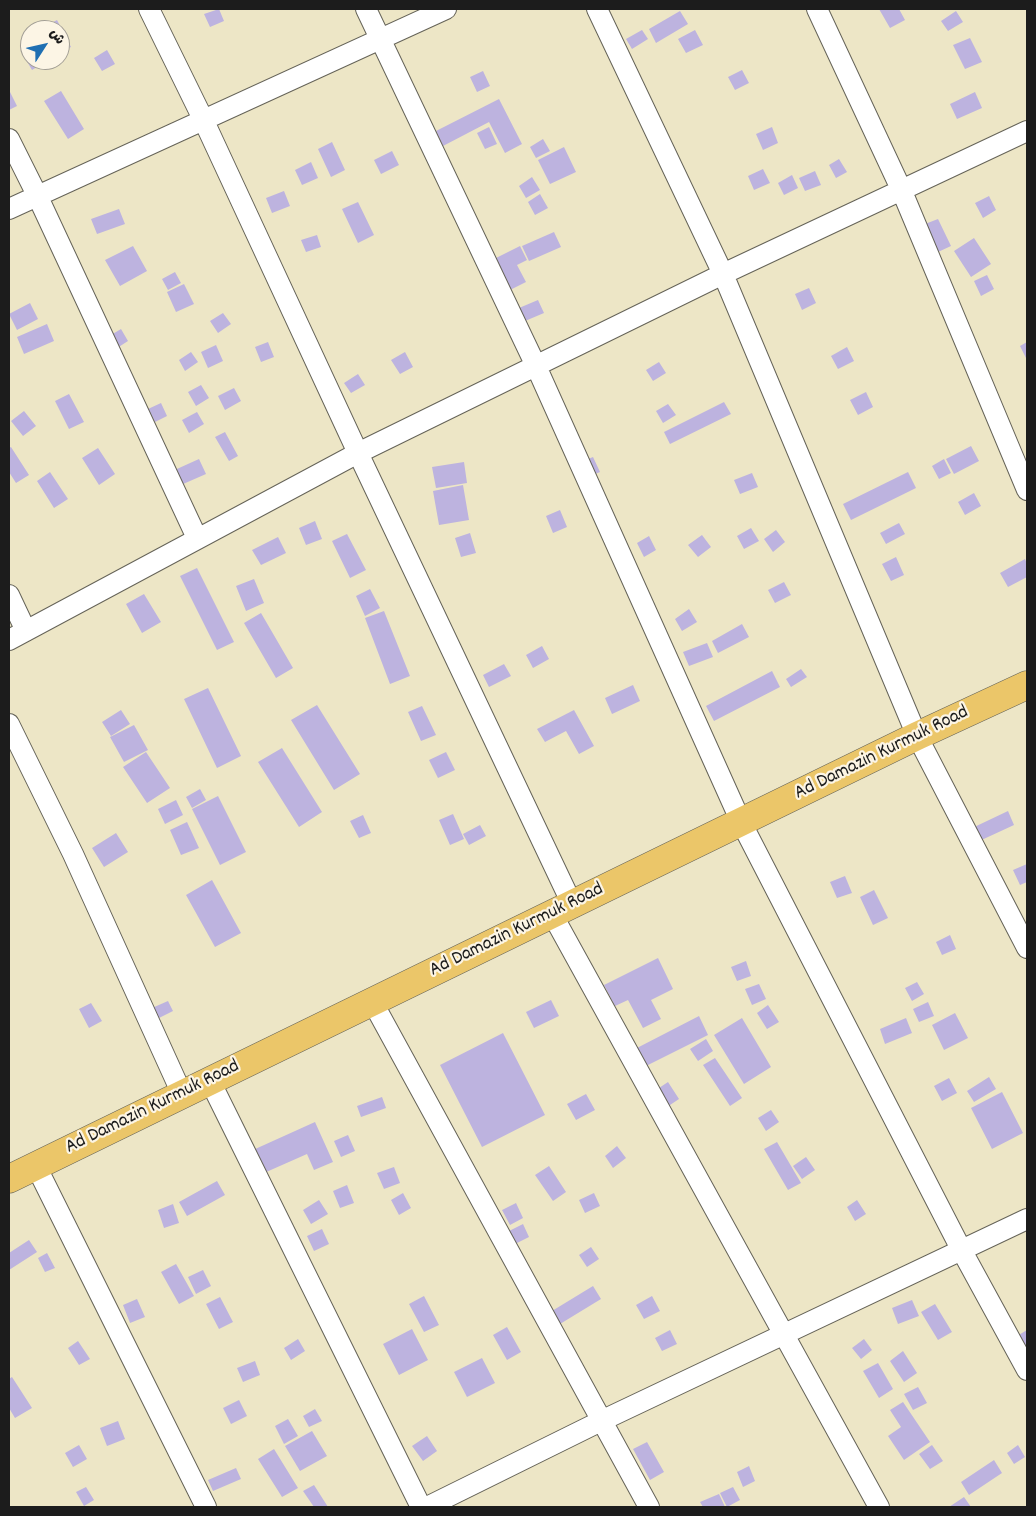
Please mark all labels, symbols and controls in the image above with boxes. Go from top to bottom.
north arrow [20,20,70,70]
text: ش [44,25,69,49]
street label: Ad Damazin Kurmuk Road [791,701,973,807]
street label: Ad Damazin Kurmuk Road [426,878,608,984]
street label: Ad Damazin Kurmuk Road [62,1055,244,1161]

